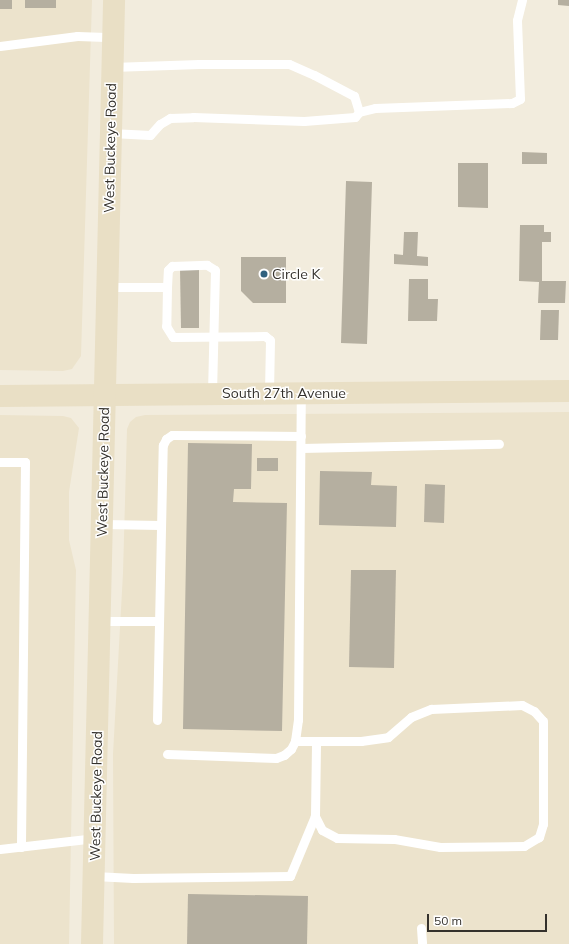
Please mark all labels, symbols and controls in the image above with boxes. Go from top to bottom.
street label: West Buckeye Road [100,83,120,213]
place label: Circle K [272,266,320,282]
marker: Circle K [259,269,269,279]
street label: South 27th Avenue [222,385,346,401]
street label: West Buckeye Road [93,407,113,537]
street label: West Buckeye Road [86,731,106,861]
scale bar [429,906,549,932]
text: 50 m [434,913,462,928]

